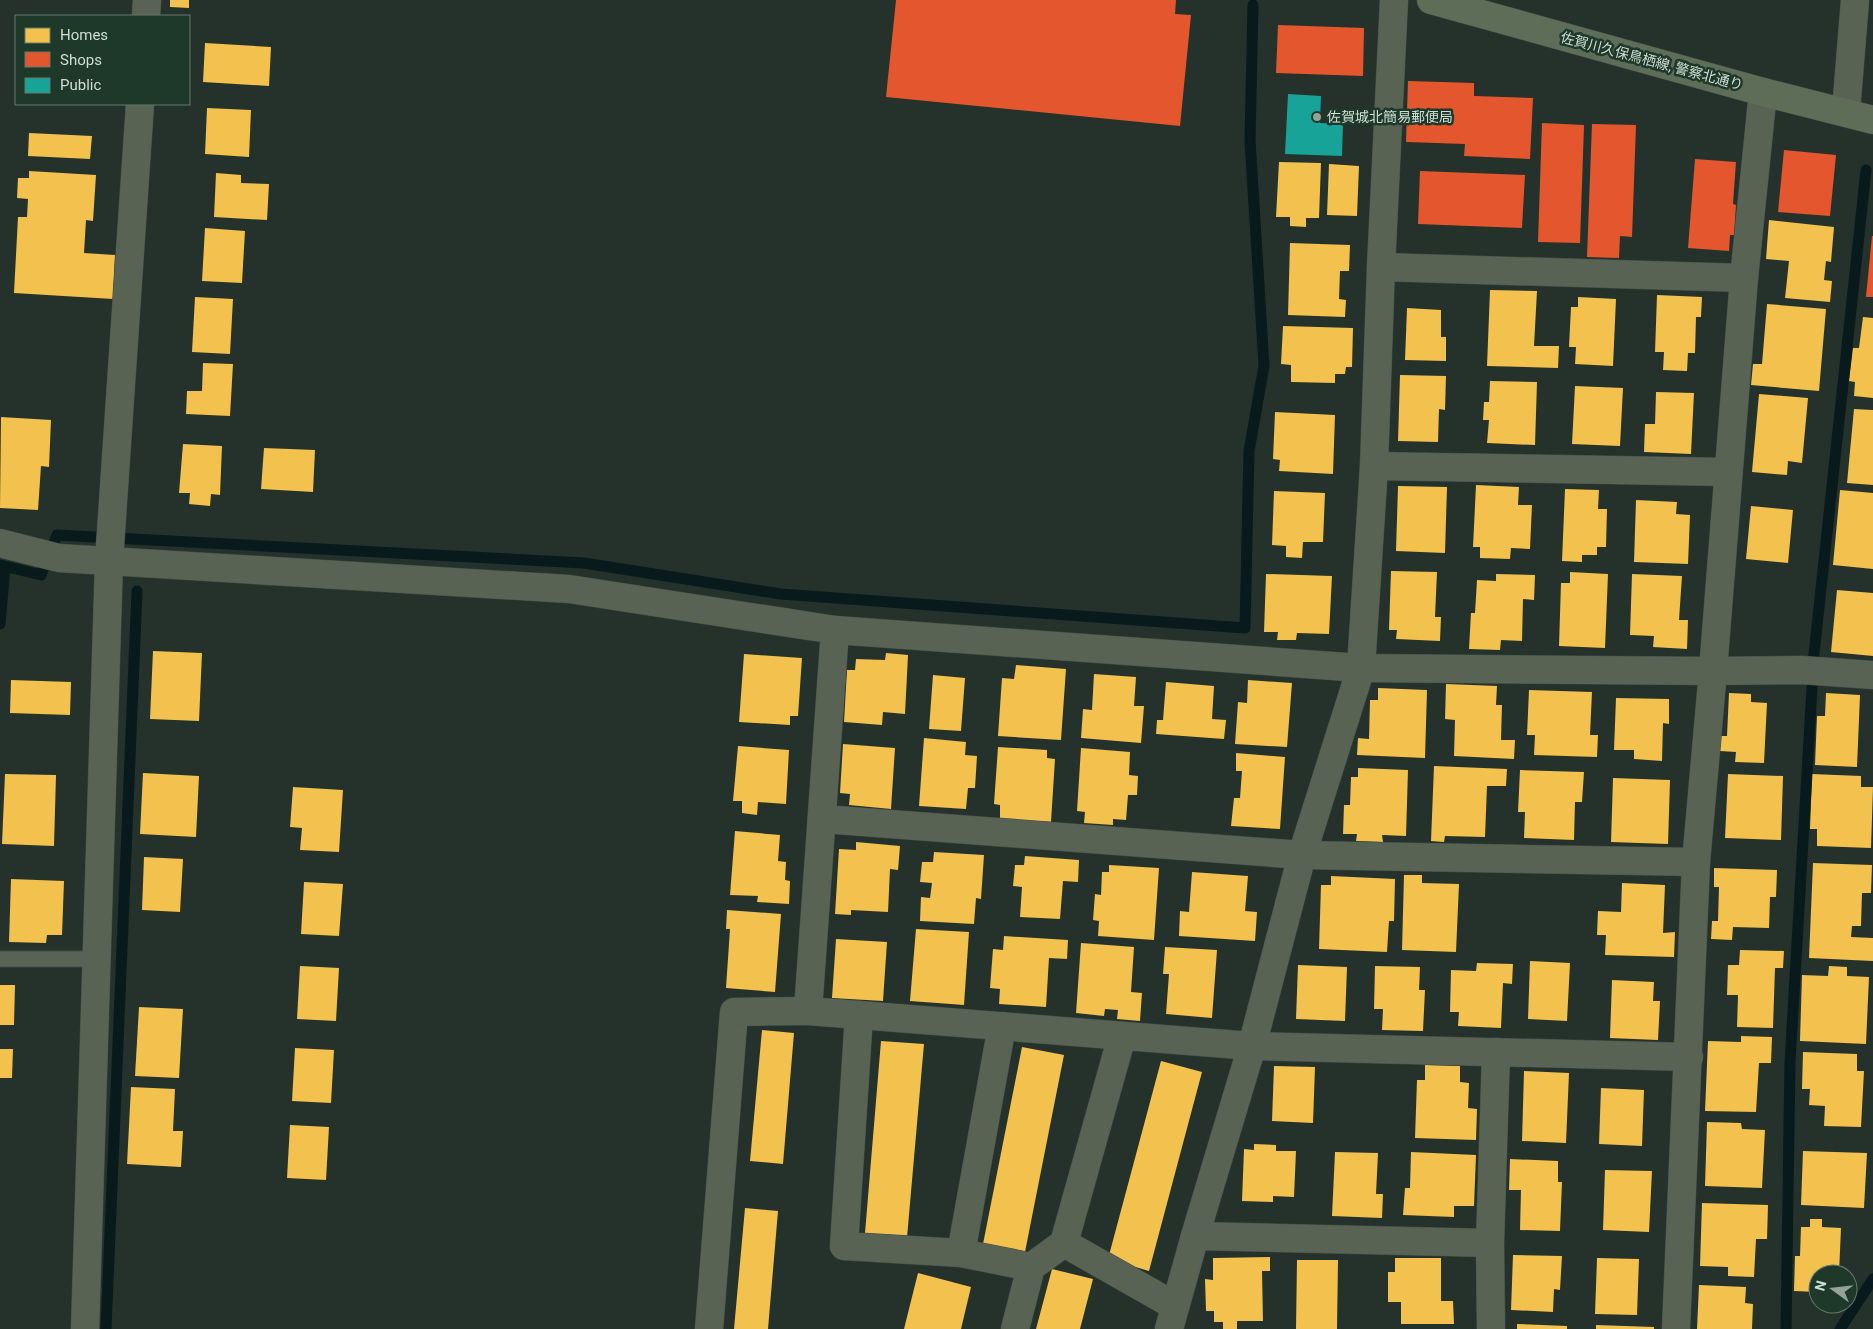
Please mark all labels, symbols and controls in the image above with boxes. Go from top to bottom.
legend [15,15,190,105]
text: Homes [60,26,108,44]
street label: 佐賀川久保鳥栖線, 警察北通り [1559,29,1745,93]
text: Shops [60,51,102,69]
text: Public [60,76,101,94]
place label: 佐賀城北簡易郵便局 [1327,109,1453,125]
marker: 佐賀城北簡易郵便局 [1311,111,1323,123]
north arrow [1808,1264,1858,1314]
text: N [1811,1279,1829,1292]

